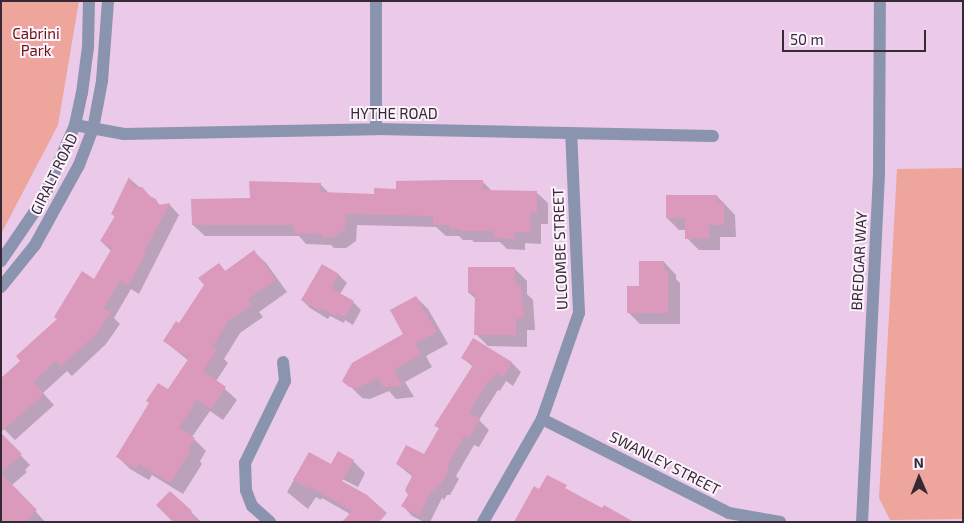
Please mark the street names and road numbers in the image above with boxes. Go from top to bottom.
street label: HYTHE ROAD [350,105,438,123]
street label: GIRALT ROAD [26,130,82,218]
street label: ULCOMBE STREET [549,188,571,310]
street label: BREDGAR WAY [847,211,871,311]
street label: SWANLEY STREET [607,427,723,499]

